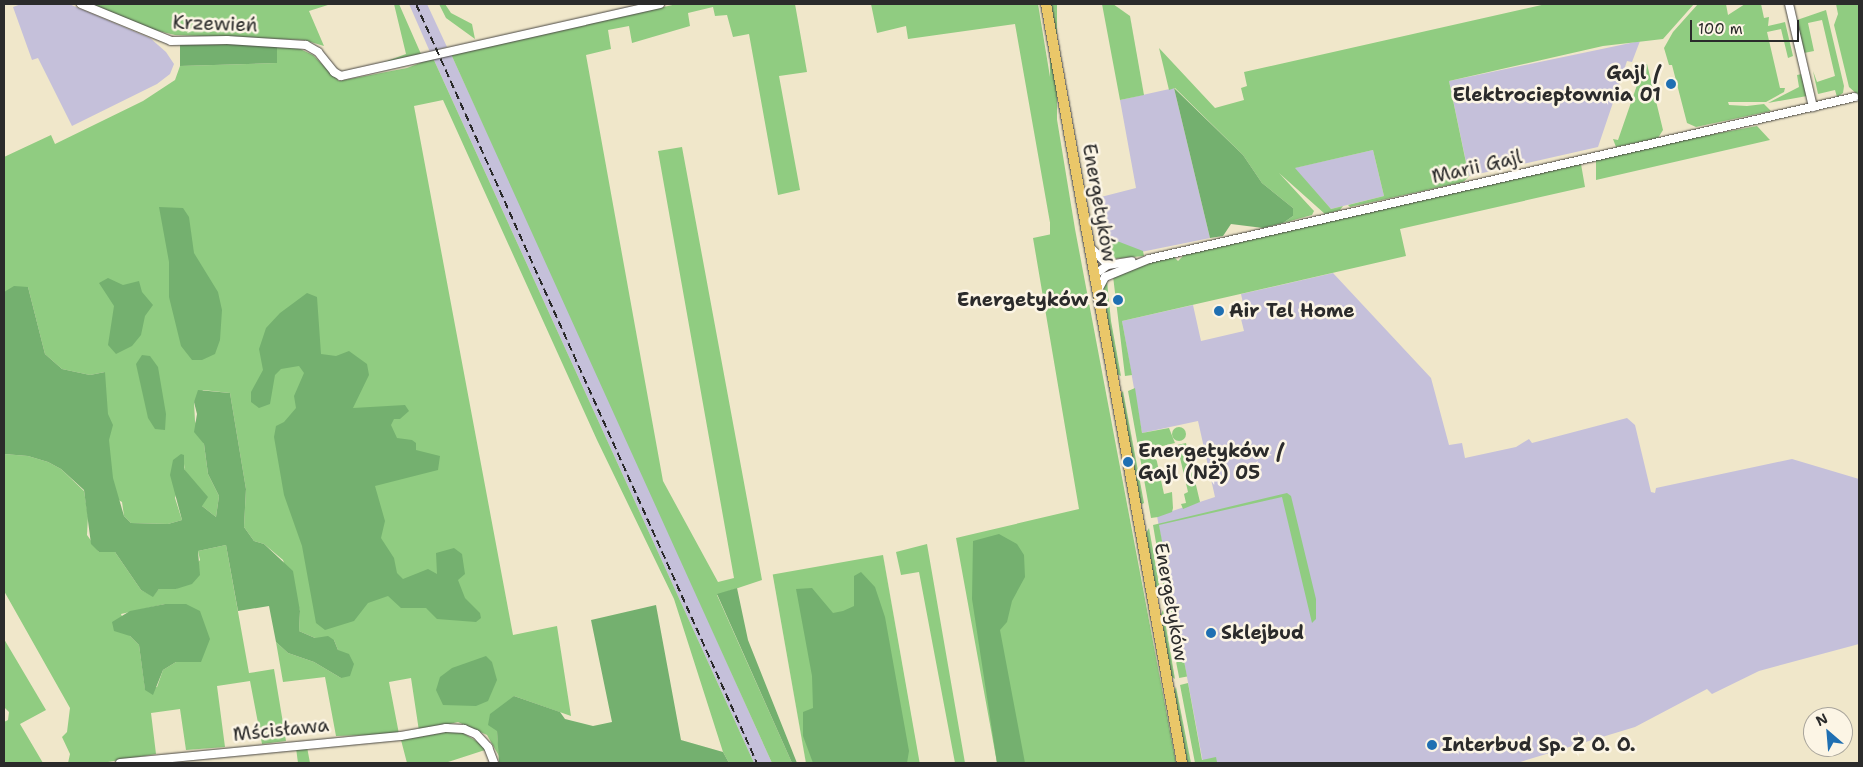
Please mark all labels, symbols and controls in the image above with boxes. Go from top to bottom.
scale bar [1693,10,1802,42]
street label: Krzewień [172,11,258,37]
text: 100 m [1698,19,1743,39]
place label: Gajl / Elektrociepłownia 01 [1452,62,1661,106]
marker: Gajl / Elektrociepłownia 01 [1665,78,1677,90]
street label: Energetyków [1077,142,1121,264]
street label: Marii Gajl [1430,146,1524,188]
place label: Energetyków 2 [957,289,1108,311]
marker: Energetyków 2 [1112,294,1124,306]
place label: Air Tel Home [1229,300,1355,322]
marker: Air Tel Home [1213,305,1225,317]
place label: Energetyków / Gajl (NŻ) 05 [1138,440,1284,484]
marker: Energetyków / Gajl (NŻ) 05 [1122,456,1134,468]
street label: Energetyków [1149,541,1193,663]
place label: Sklejbud [1221,622,1304,644]
marker: Sklejbud [1205,627,1217,639]
north arrow [1803,707,1853,757]
text: N [1813,709,1831,730]
street label: Mścisława [232,714,330,746]
place label: Interbud Sp. Z O. O. [1442,734,1636,756]
marker: Interbud Sp. Z O. O. [1426,739,1438,751]

